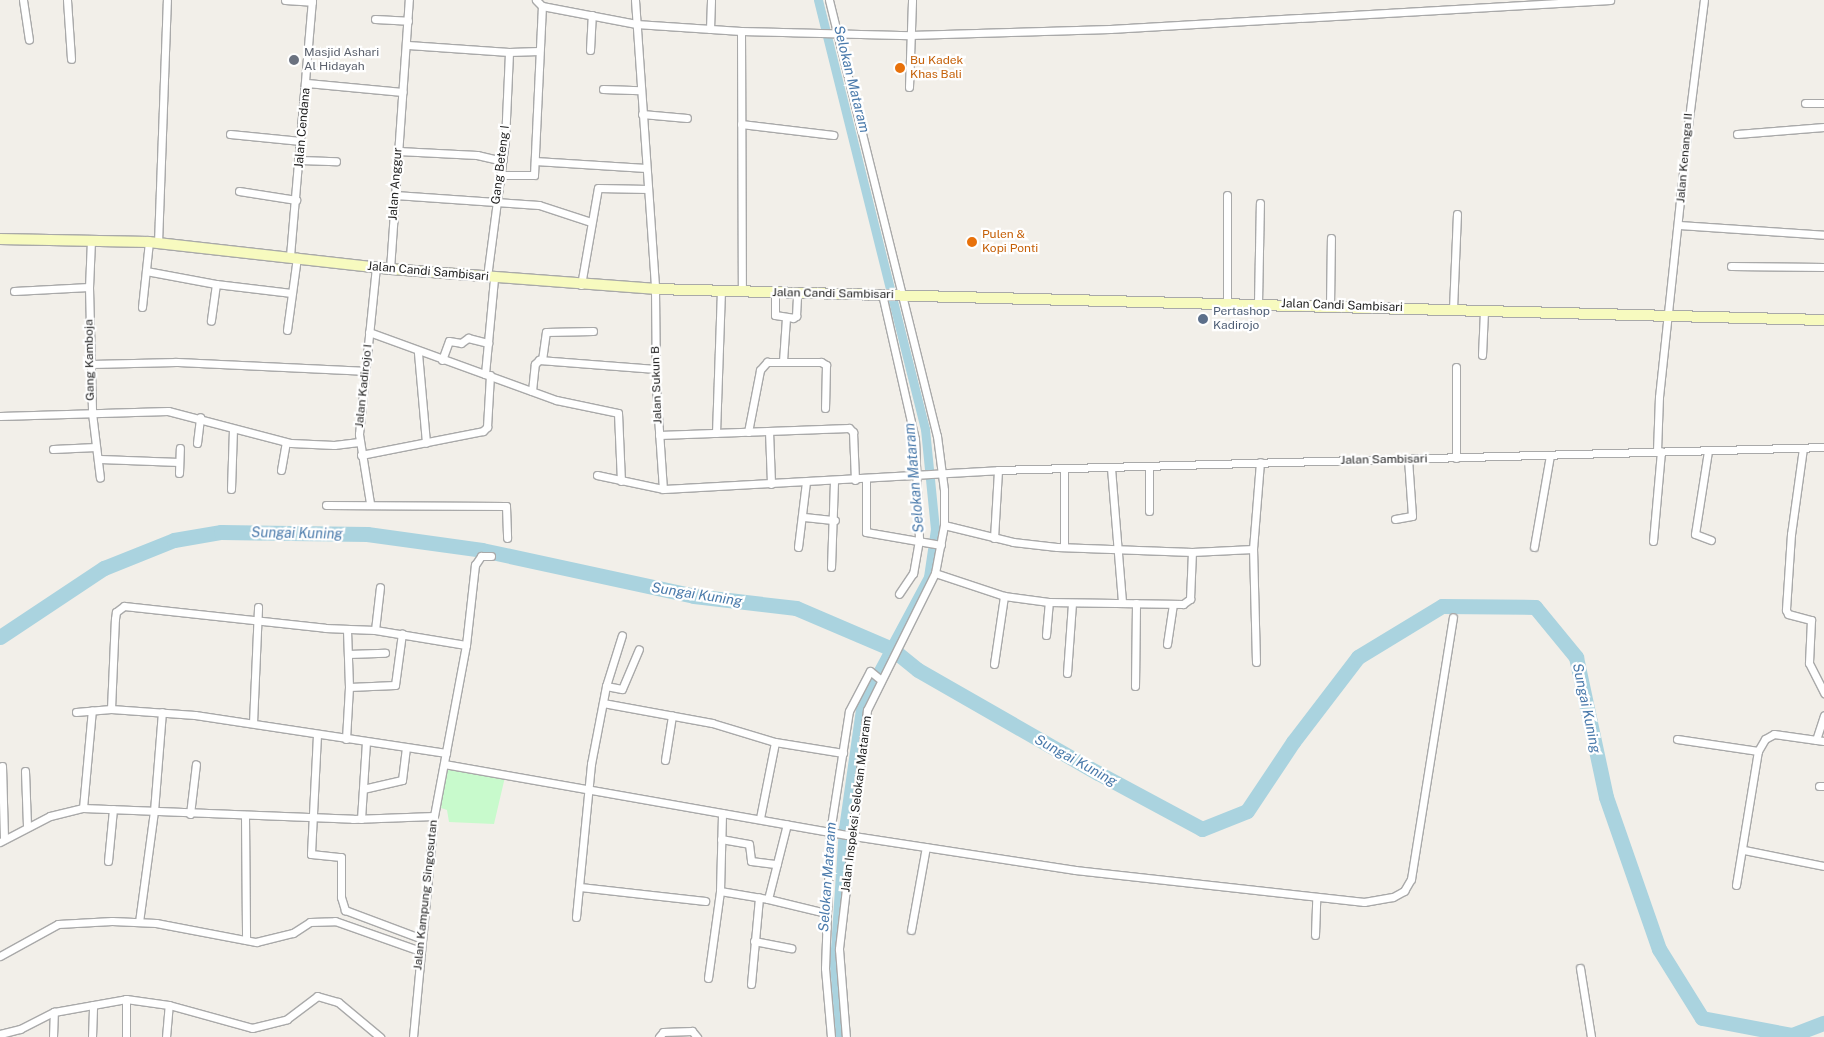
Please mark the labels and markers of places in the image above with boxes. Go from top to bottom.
place label: Masjid Ashari Al Hidayah [304,46,379,74]
marker: Masjid Ashari Al Hidayah [288,54,300,66]
place label: Bu Kadek Khas Bali [910,54,963,82]
marker: Bu Kadek Khas Bali [894,62,906,74]
place label: Pulen & Kopi Ponti [982,228,1038,256]
marker: Pulen & Kopi Ponti [966,236,978,248]
place label: Pertashop Kadirojo [1213,305,1270,333]
marker: Pertashop Kadirojo [1197,313,1209,325]

